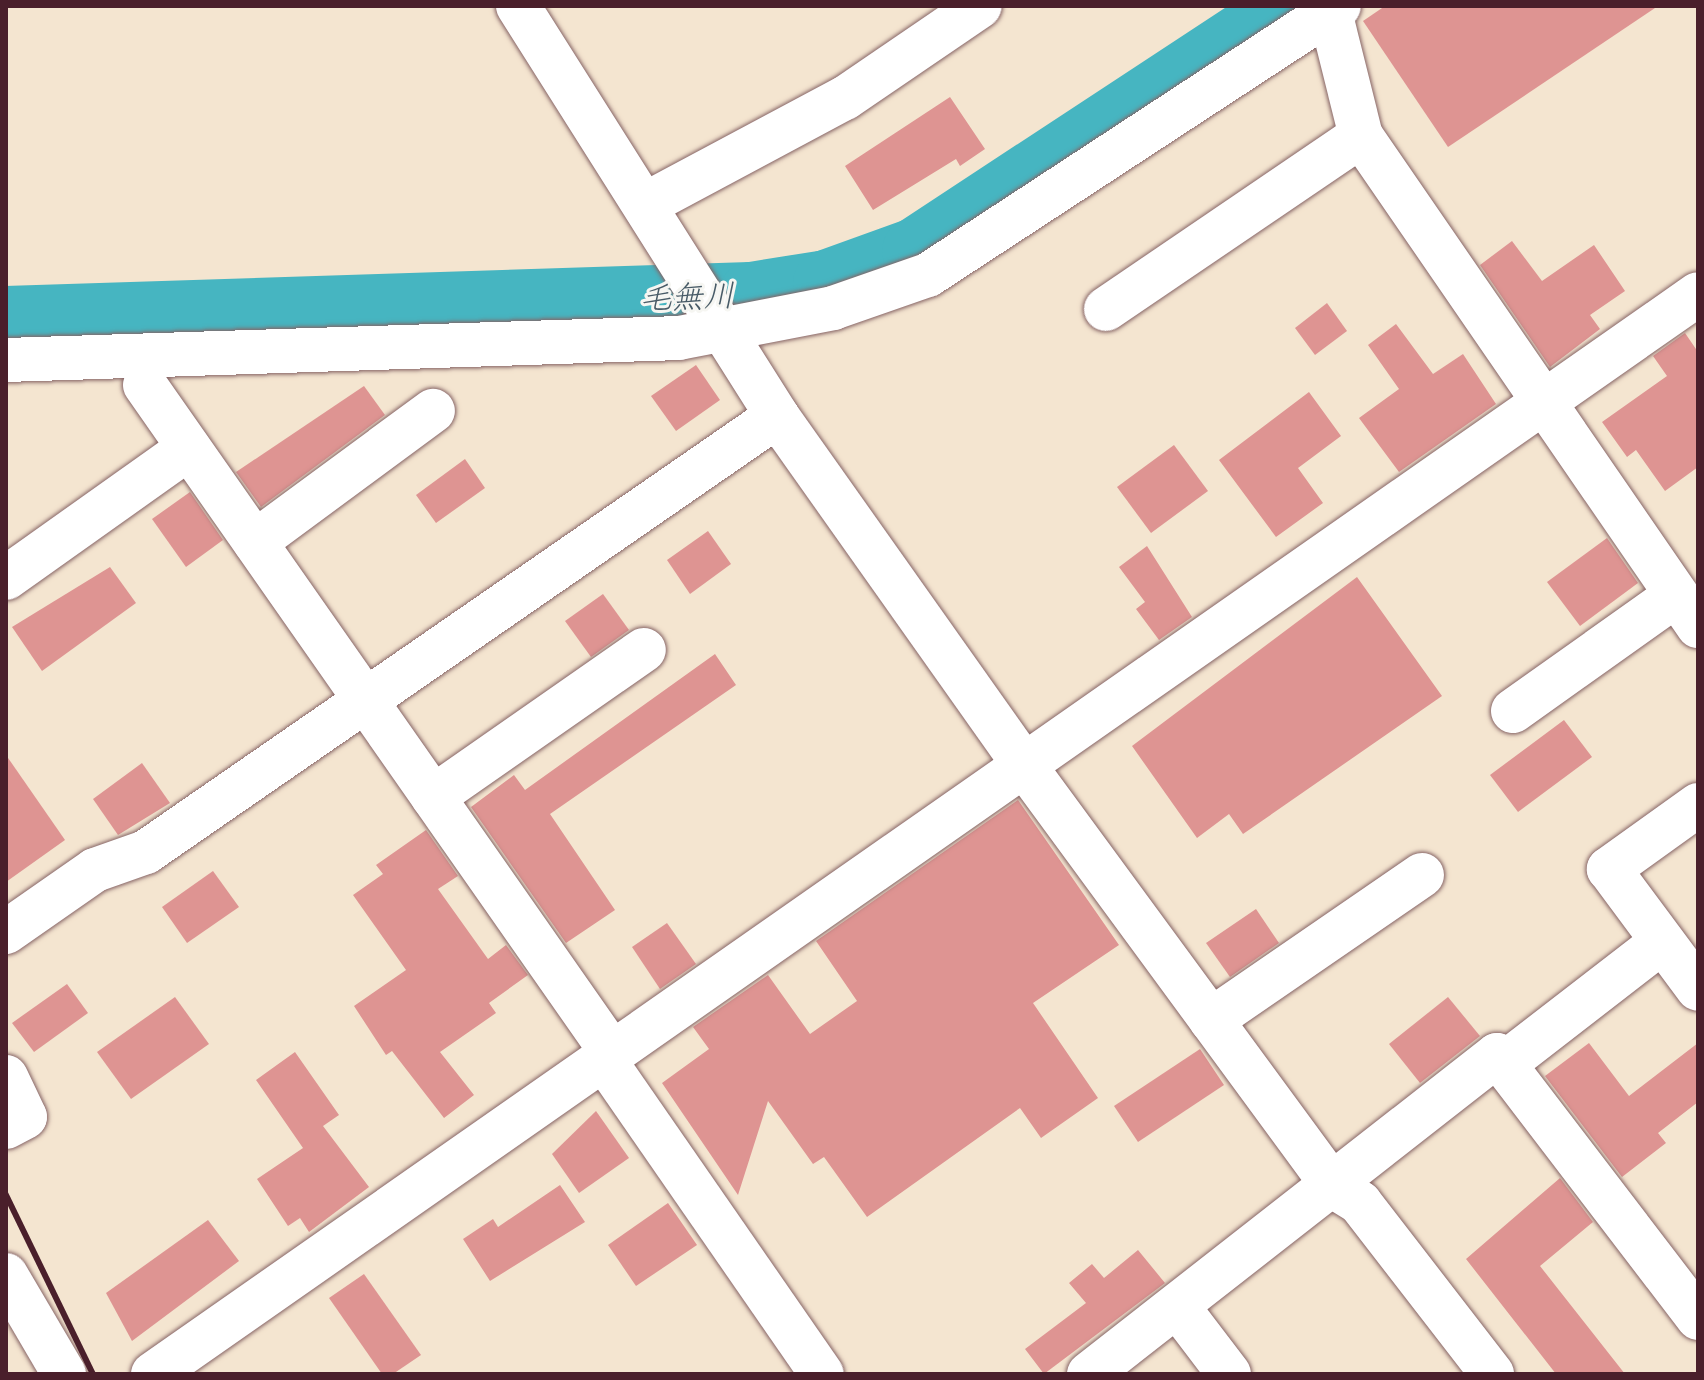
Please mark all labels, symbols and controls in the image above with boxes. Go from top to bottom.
water label: 毛無川 [638,276,736,318]

